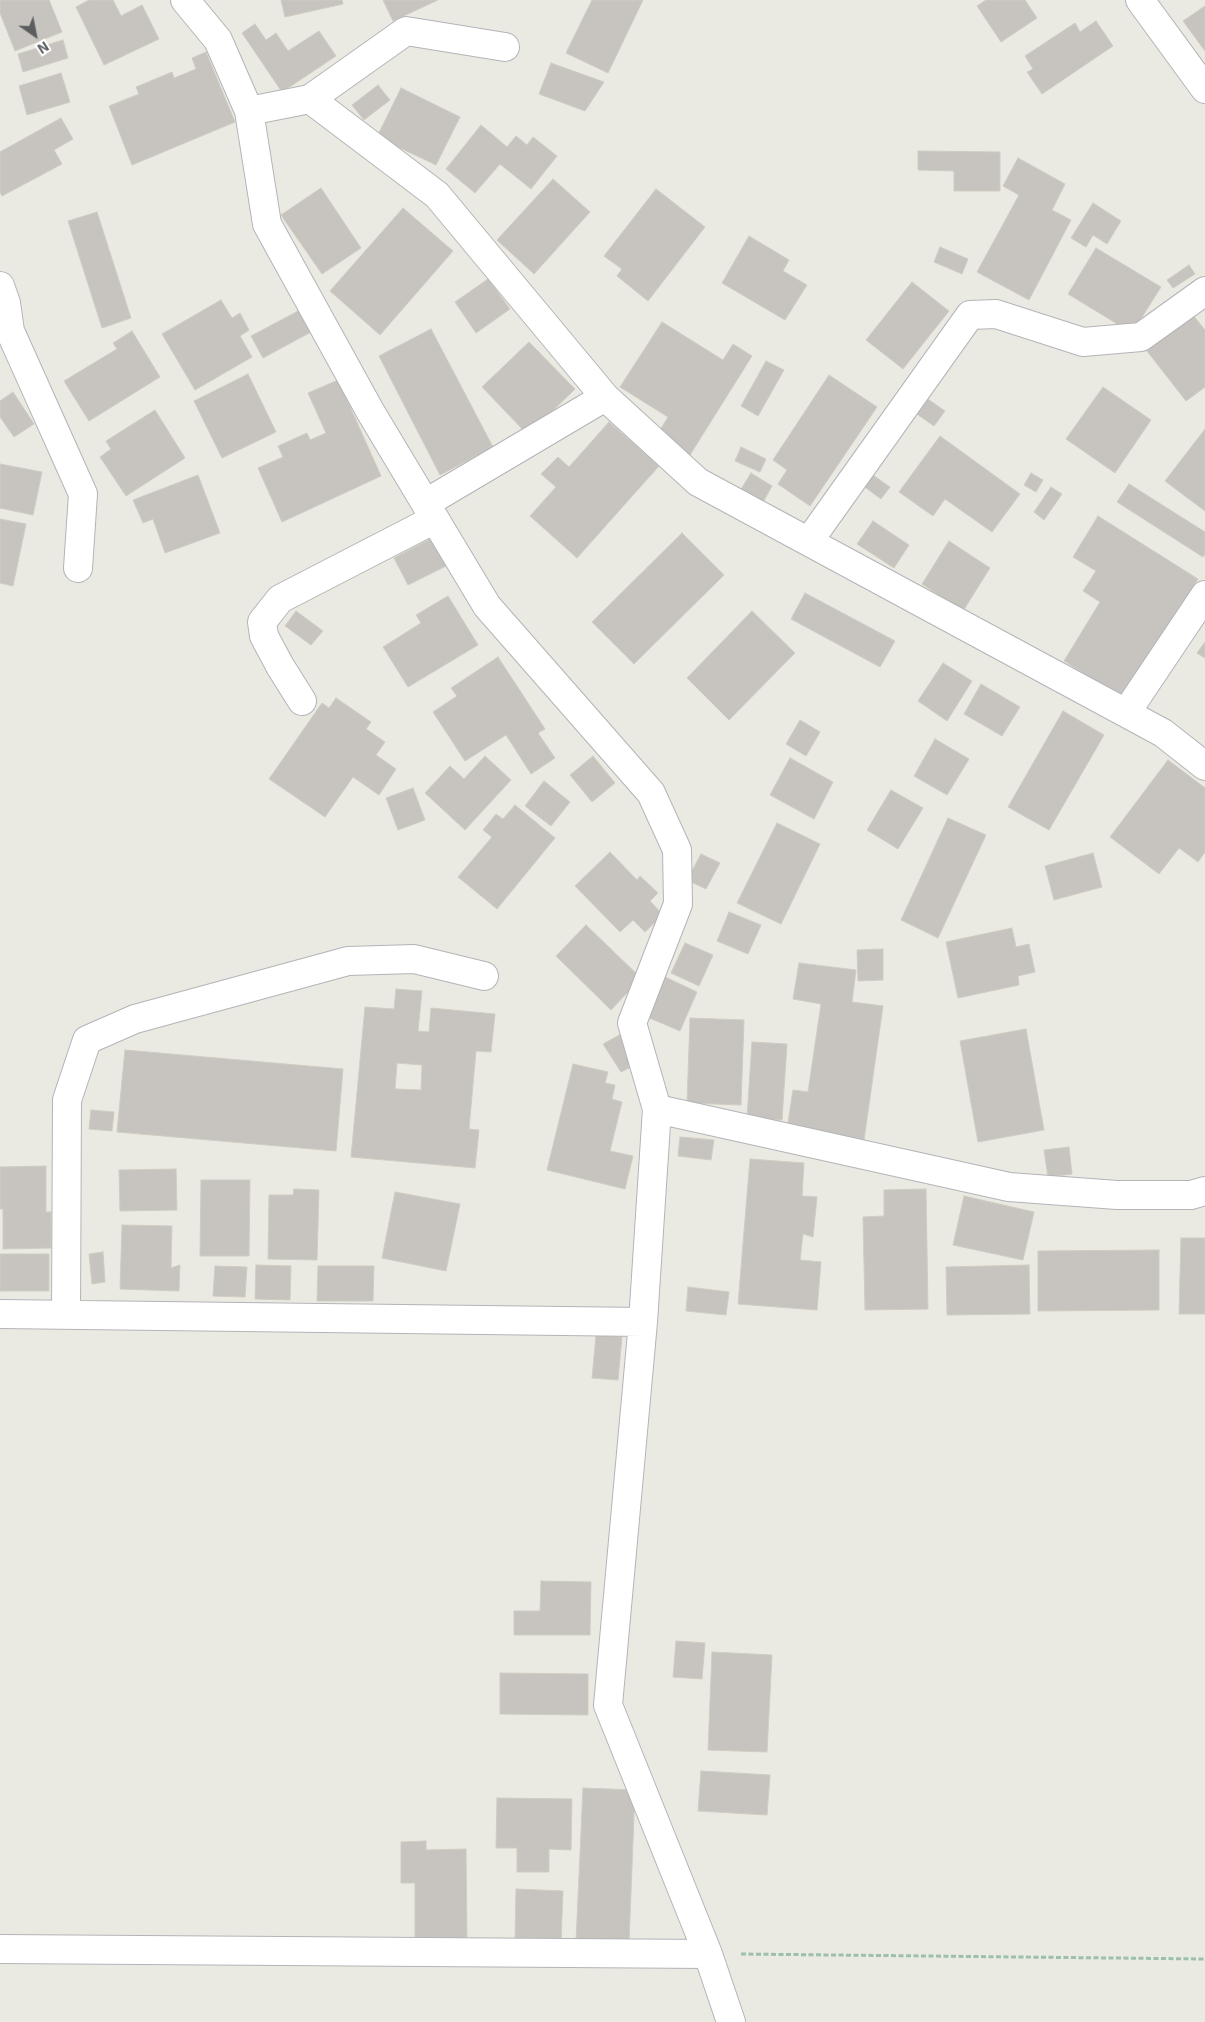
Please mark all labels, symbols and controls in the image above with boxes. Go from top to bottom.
north arrow [10,10,60,60]
text: N [35,38,52,58]

